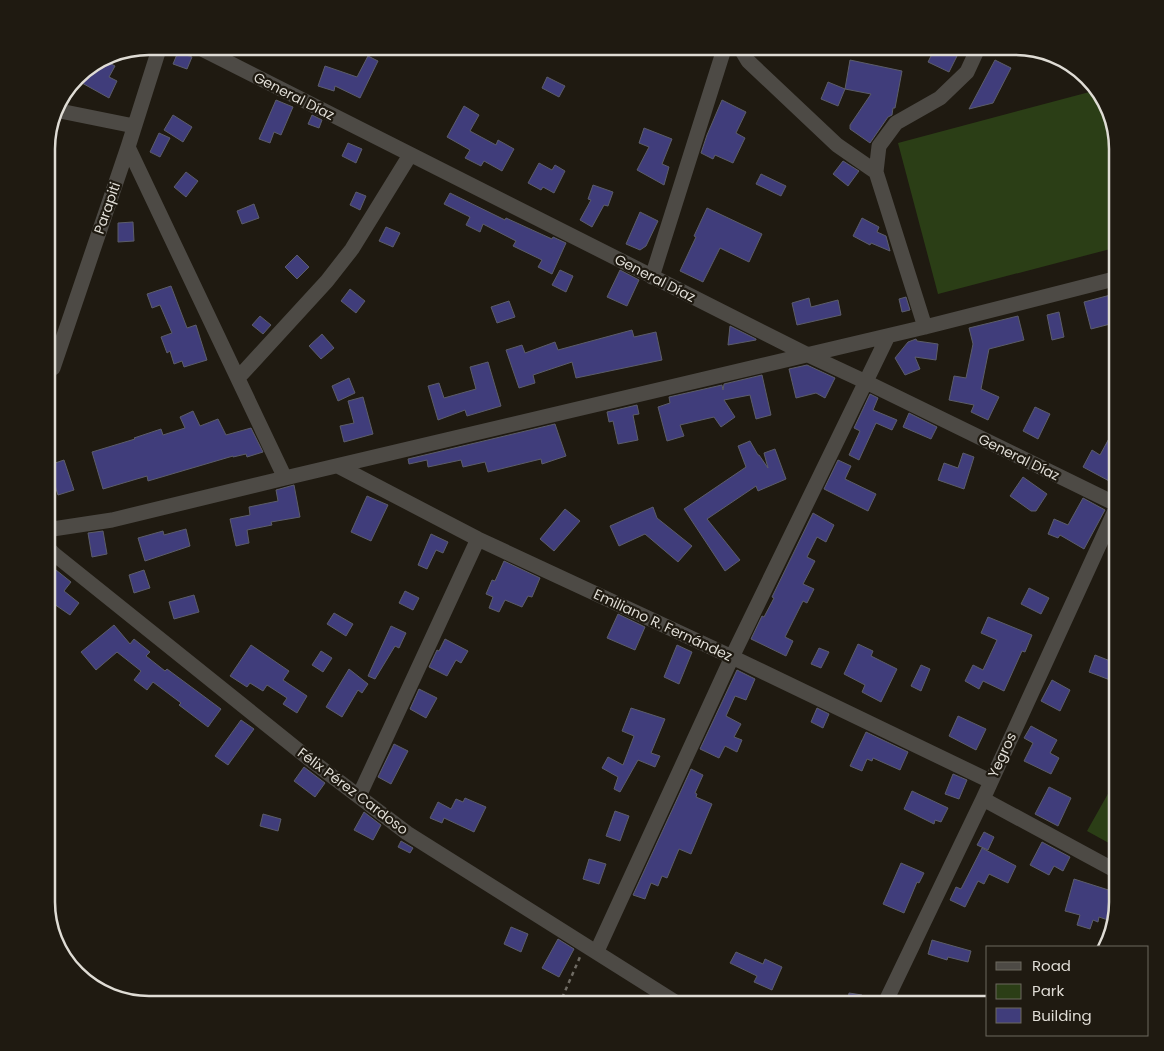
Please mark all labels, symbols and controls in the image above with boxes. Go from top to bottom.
street label: General Díaz [250,67,338,125]
street label: Parapiti [89,179,125,237]
street label: General Díaz [611,249,699,307]
street label: General Díaz [975,429,1063,485]
street label: Emiliano R. Fernández [590,584,736,666]
street label: Yegros [983,729,1021,781]
street label: Félix Pérez Cardoso [293,743,413,839]
legend [986,946,1149,1036]
text: Road [1032,955,1071,976]
text: Park [1032,980,1064,1001]
text: Building [1032,1005,1092,1026]

